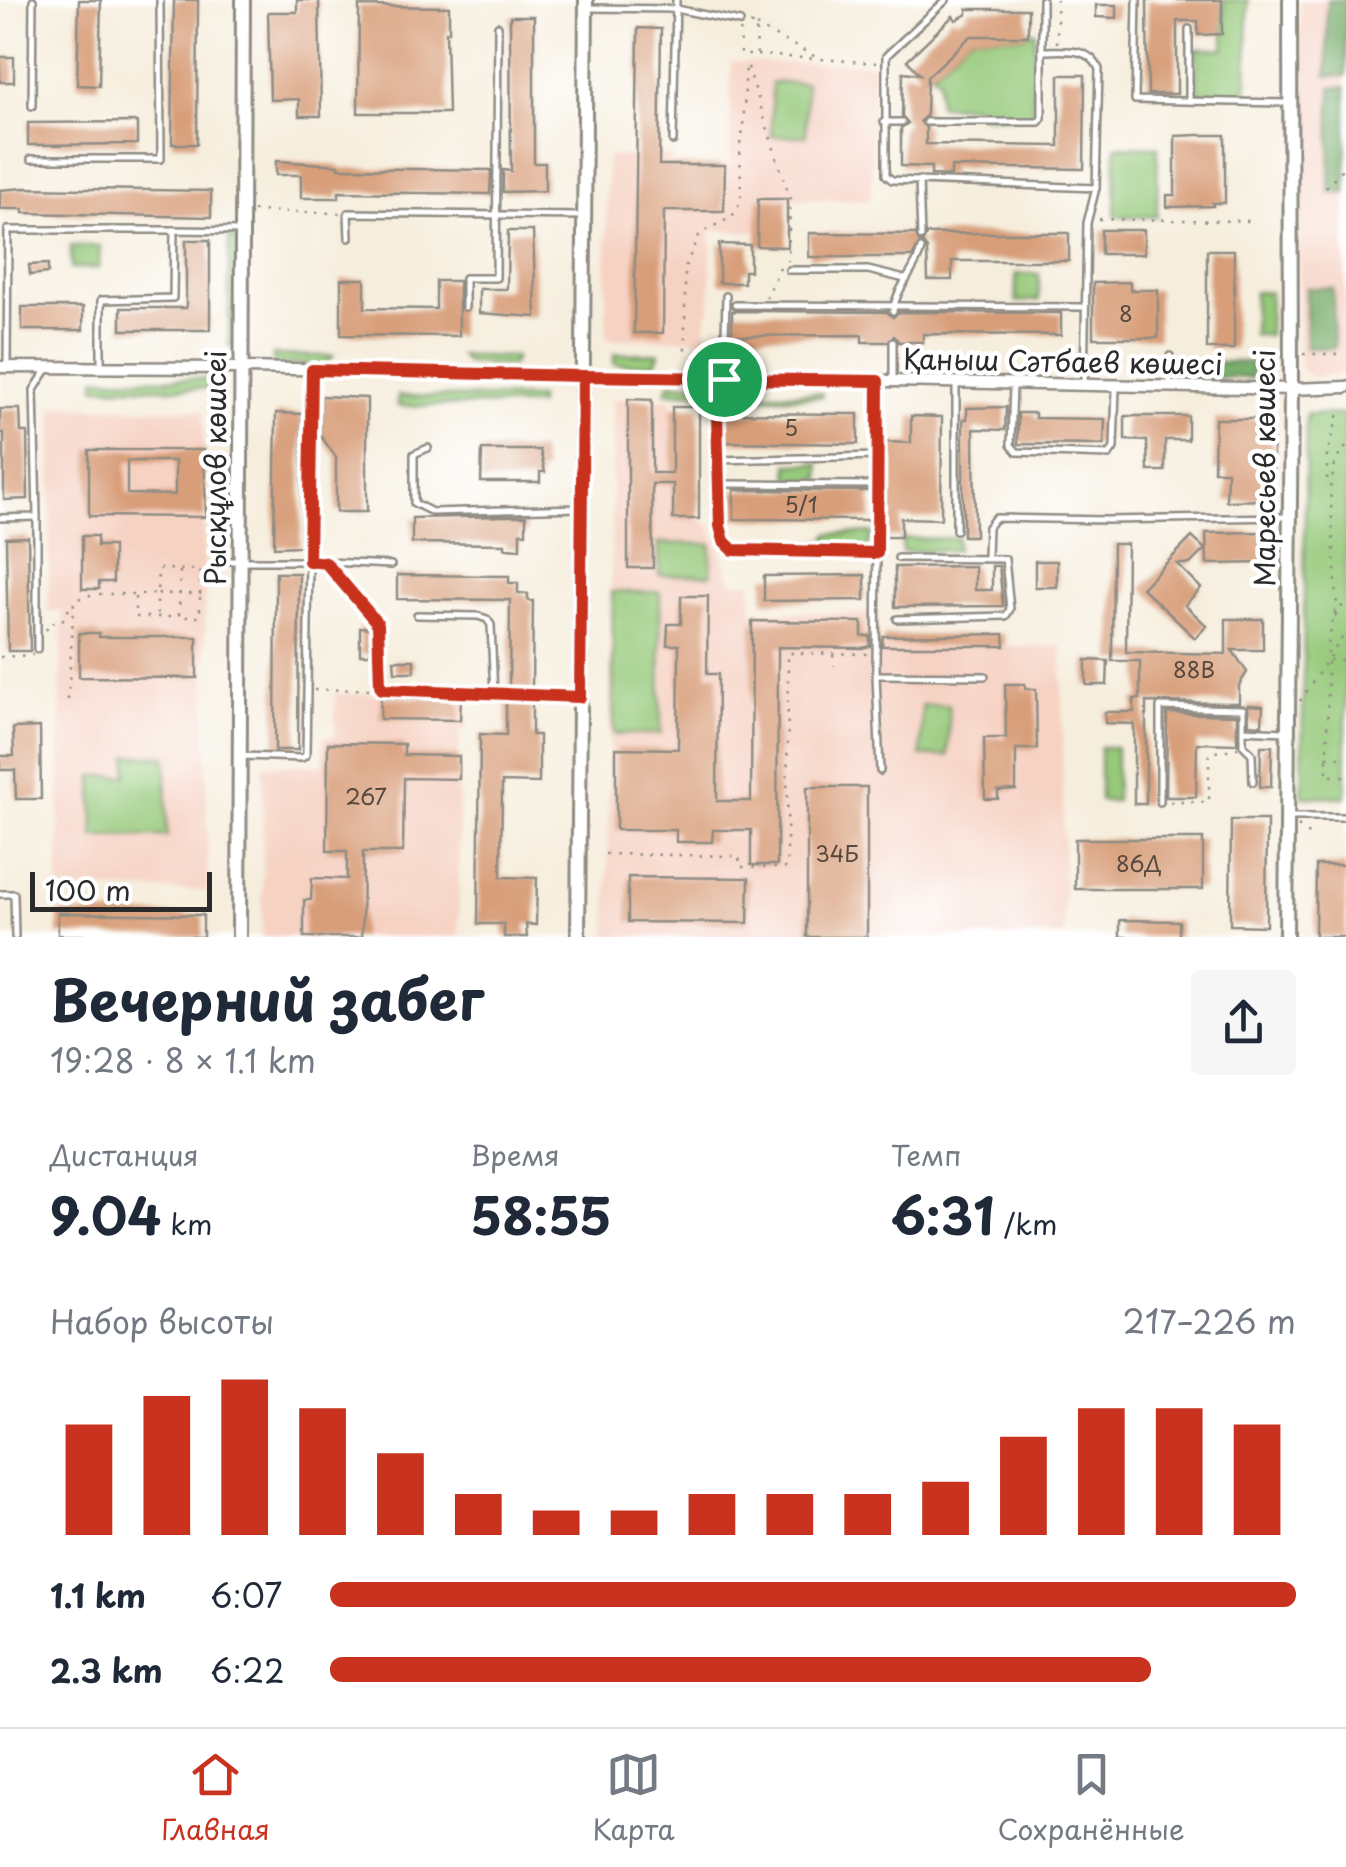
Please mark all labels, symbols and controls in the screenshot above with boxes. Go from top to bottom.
house number: 8 [1119,296,1133,329]
street label: Қаныш Сәтбаев көшесі [903,336,1223,385]
pin [682,337,767,422]
street label: Маресьев көшесі [1242,349,1285,587]
street label: Рысқұлов көшсеі [193,350,236,586]
icon: arrive [697,352,752,407]
house number: 5 [784,410,798,443]
house number: 5/1 [784,487,818,520]
house number: 88В [1173,652,1215,685]
house number: 267 [345,779,387,812]
house number: 34Б [815,836,859,869]
house number: 86Д [1116,846,1162,879]
scale bar [30,867,212,911]
text: 100 m [45,868,131,911]
text: Вечерний забег [50,957,484,1040]
button: share [1191,970,1296,1075]
text: 19:28 · 8 × 1.1 km [50,1036,316,1084]
text: Дистанция [50,1133,199,1176]
text: Время [470,1133,560,1176]
text: Темп [891,1133,961,1176]
text: 9.04 [50,1176,161,1252]
text: 58:55 [470,1176,612,1252]
text: 6:31 [891,1176,995,1252]
text: km [161,1202,212,1245]
text: /km [995,1202,1057,1245]
text: Набор высоты [50,1297,274,1345]
text: 217–226 m [1122,1297,1296,1345]
text: 1.1 km [50,1571,146,1619]
text: 6:07 [210,1571,282,1619]
text: 2.3 km [50,1646,163,1694]
text: 6:22 [210,1646,285,1694]
tab: Главная [161,1747,270,1850]
tab: Карта [593,1747,675,1850]
tab: Сохранённые [997,1747,1185,1850]

